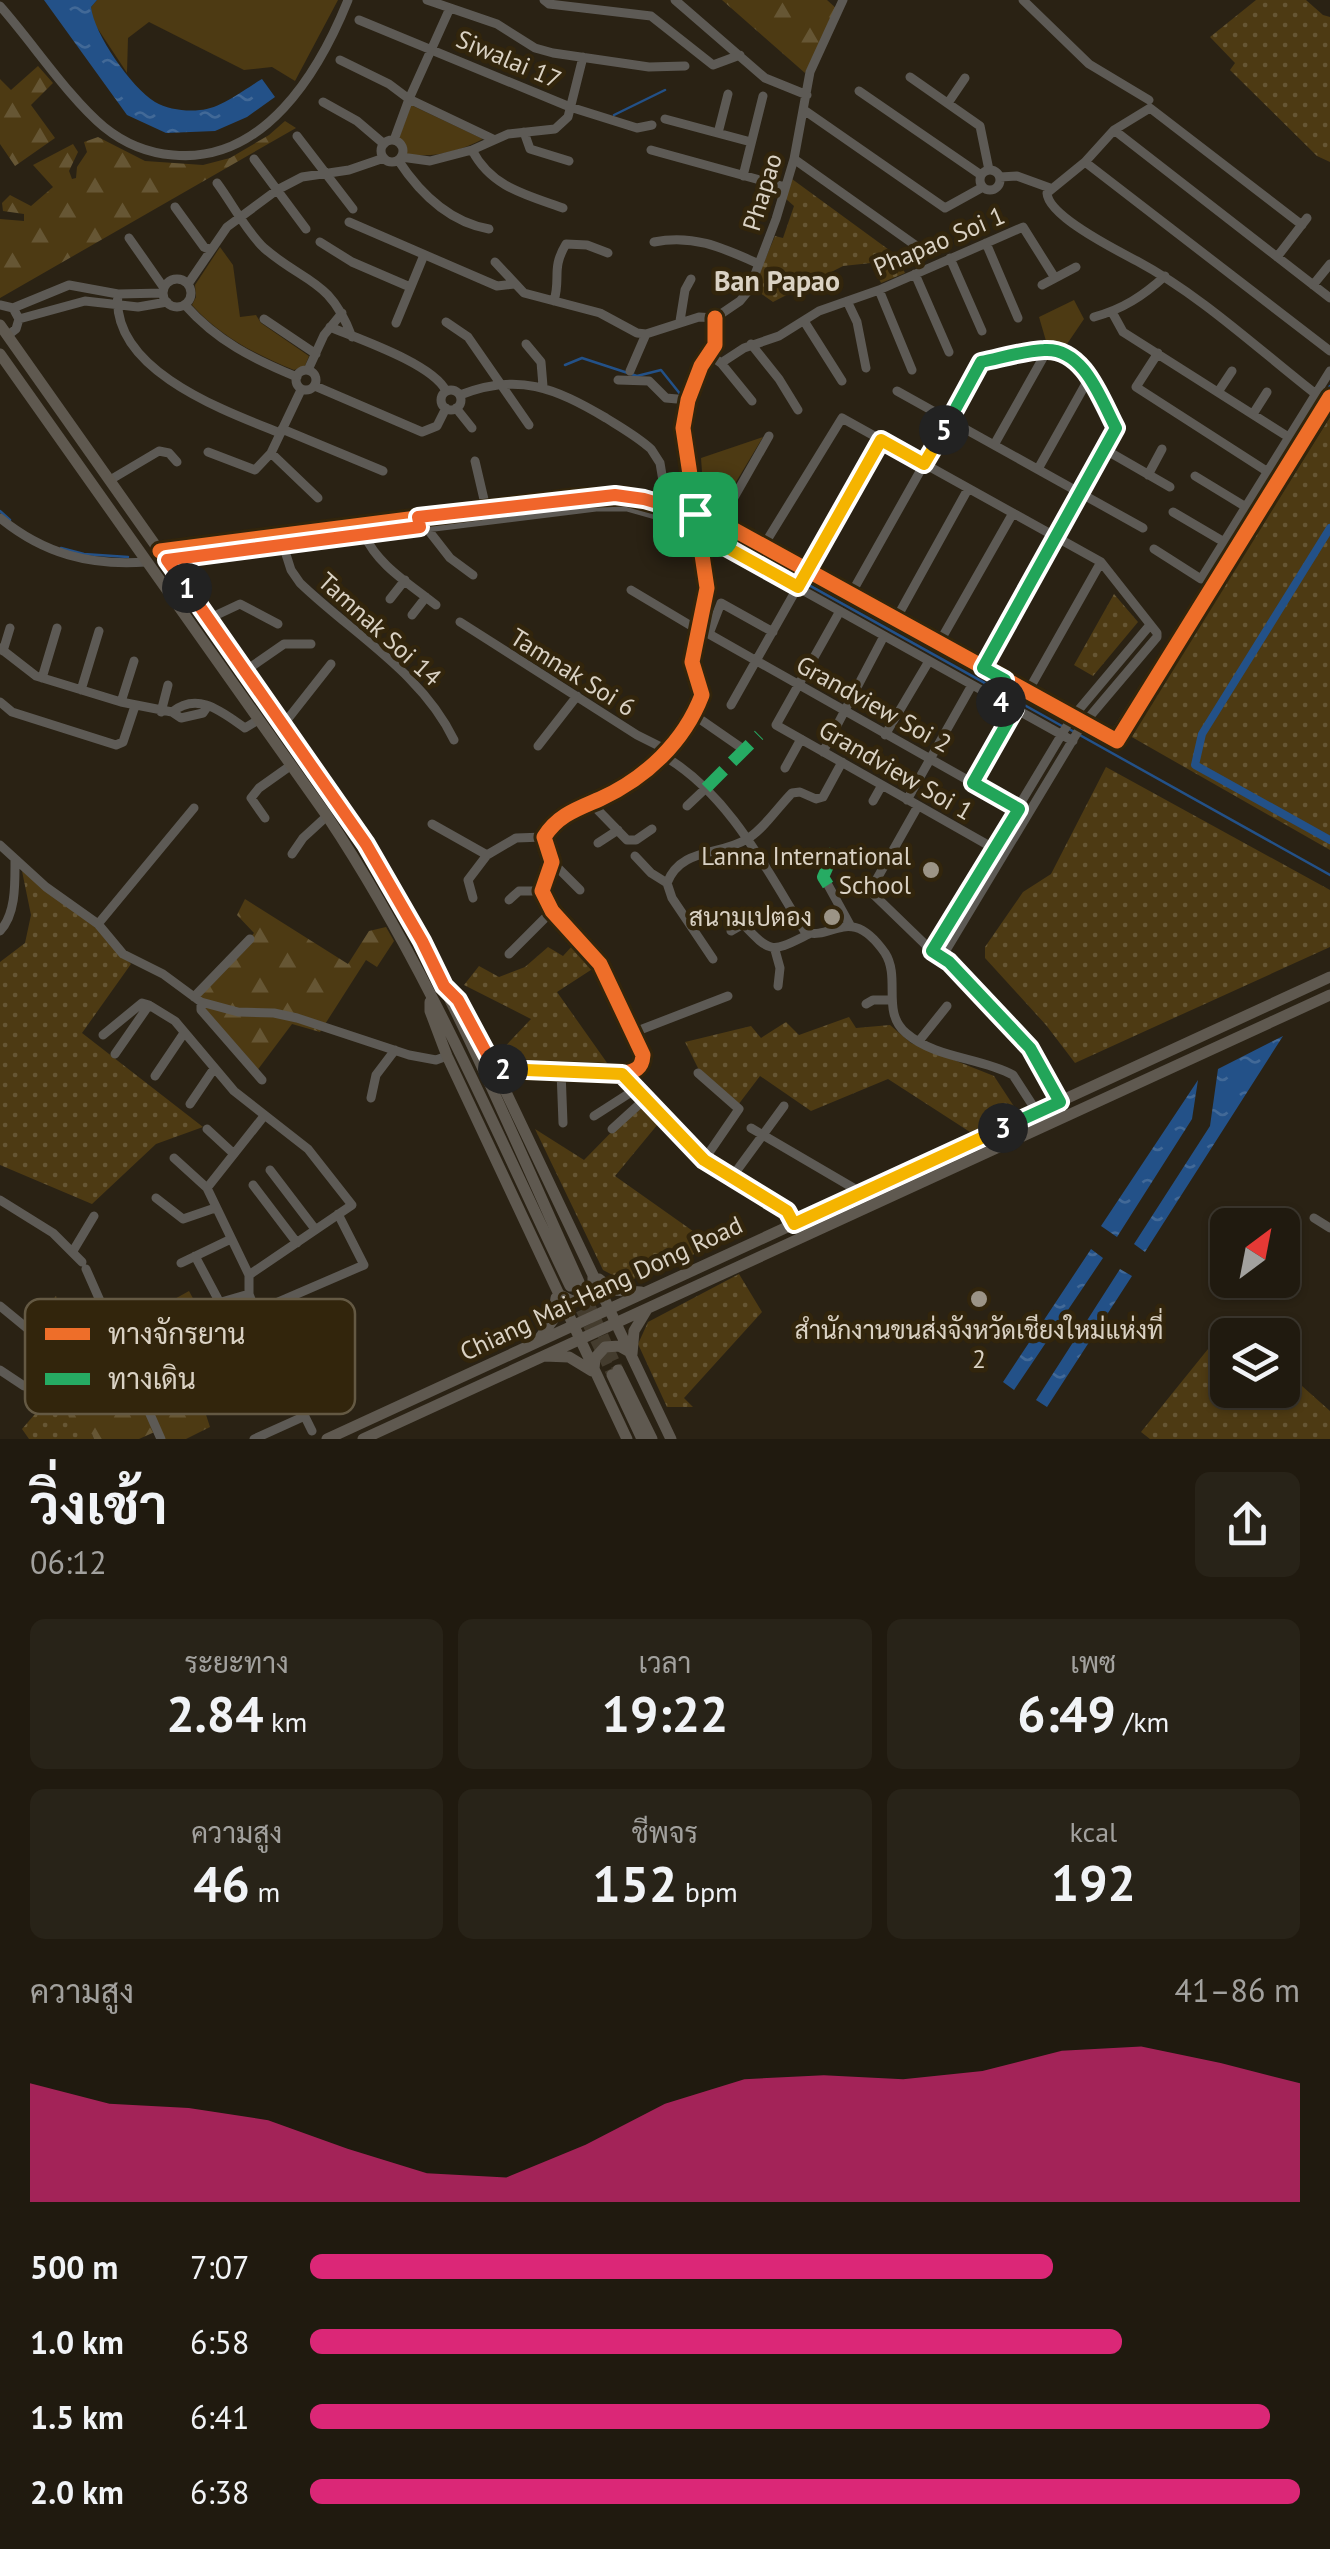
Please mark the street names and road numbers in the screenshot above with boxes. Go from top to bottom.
street label: Siwalai 17 [452,23,566,95]
street label: Phapao [735,149,789,235]
street label: Phapao Soi 1 [868,199,1010,283]
street label: Tamnak Soi 14 [312,565,449,693]
street label: Tamnak Soi 6 [504,621,642,723]
street label: Grandview Soi 2 [791,648,957,760]
street label: Grandview Soi 1 [813,713,979,827]
street label: Chiang Mai-Hang Dong Road [455,1208,747,1368]

